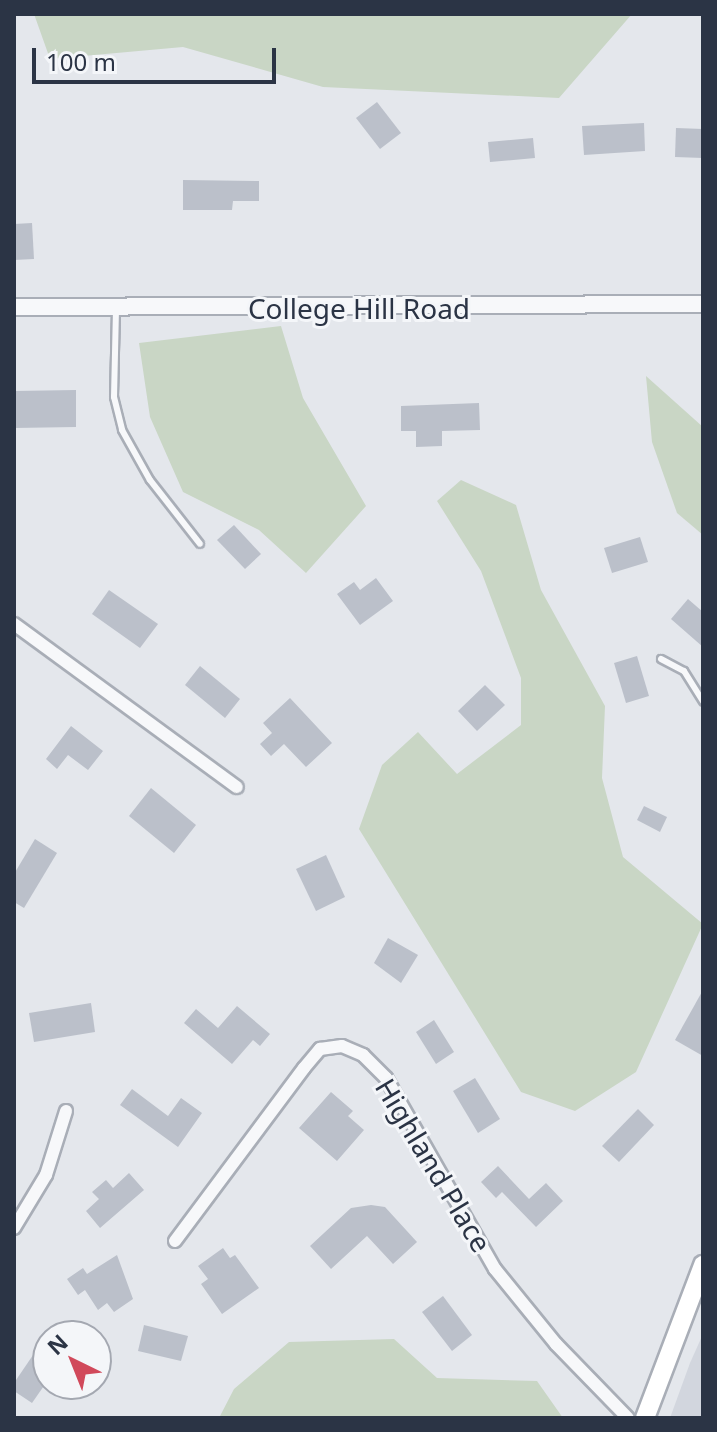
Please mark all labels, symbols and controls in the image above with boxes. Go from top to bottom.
scale bar [36,32,280,82]
text: 100 m [46,45,116,78]
street label: College Hill Road [248,291,470,325]
street label: Highland Place [369,1072,499,1258]
north arrow [32,1320,112,1400]
text: N [40,1327,74,1361]

